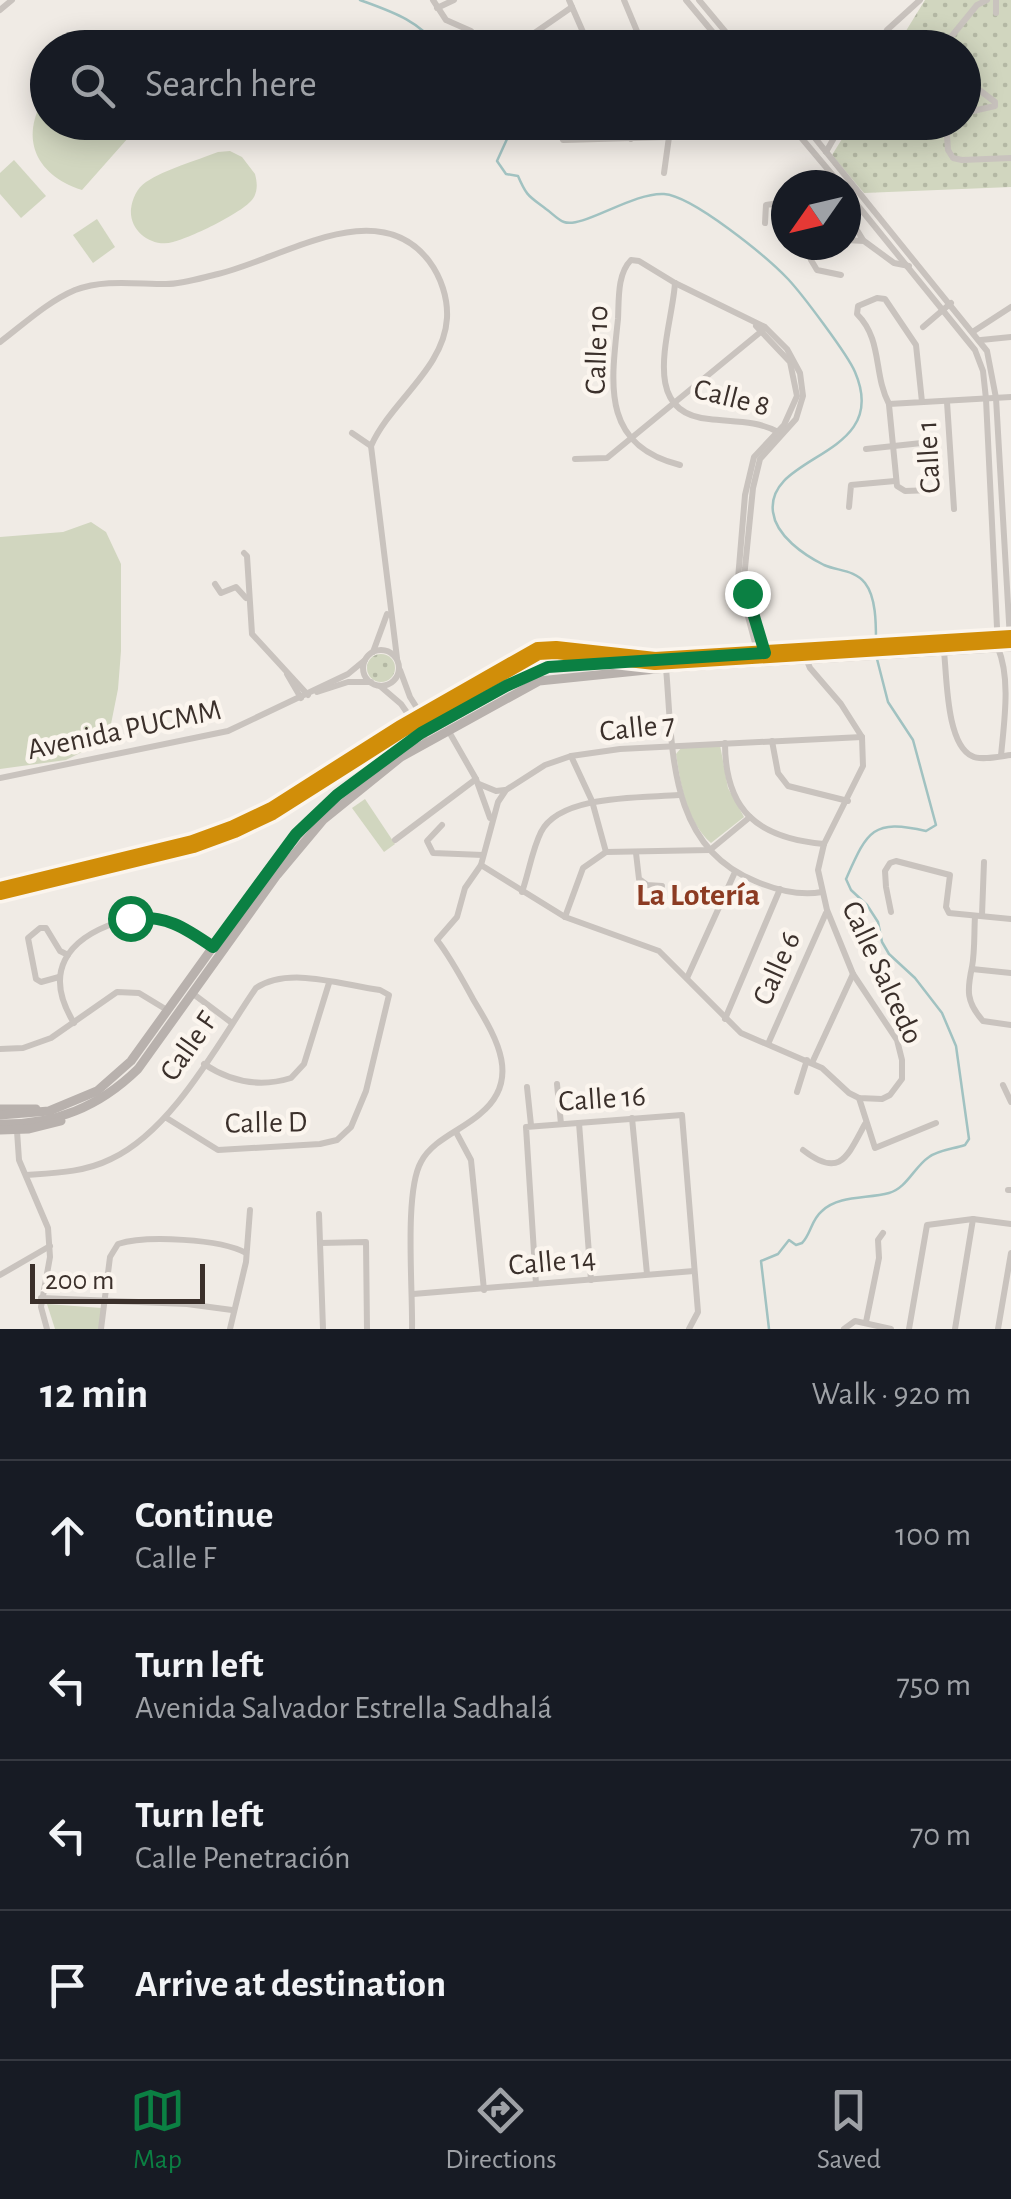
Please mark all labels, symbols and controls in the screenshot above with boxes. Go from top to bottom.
search box [30,30,981,140]
icon: search [65,58,120,113]
text: Search here [145,66,317,104]
north arrow [771,170,861,260]
street label: Calle 10 [580,305,614,395]
street label: Calle 8 [691,374,773,422]
street label: Calle 1 [912,420,946,494]
route end [725,571,771,617]
street label: Avenida PUCMM [25,695,224,765]
street label: Calle 7 [598,709,676,747]
district label: La Lotería [636,879,760,911]
route start [108,896,154,942]
street label: Calle Salcedo [836,897,928,1048]
street label: Calle 6 [748,927,806,1010]
street label: Calle F [155,1006,223,1086]
street label: Calle 16 [557,1081,647,1117]
street label: Calle D [225,1107,307,1139]
street label: Calle 14 [507,1243,597,1281]
scale bar [30,1259,205,1304]
text: 200 m [45,1267,114,1295]
text: 12 min [40,1373,148,1415]
text: Walk · 920 m [812,1378,971,1410]
text: Continue [135,1497,273,1535]
icon: ahead [40,1508,95,1563]
text: 100 m [895,1519,971,1551]
text: Calle F [135,1542,216,1574]
text: Turn left [135,1647,263,1685]
icon: left [40,1658,95,1713]
text: 750 m [897,1669,971,1701]
text: Avenida Salvador Estrella Sadhalá [135,1692,552,1724]
text: Turn left [135,1797,263,1835]
icon: left [40,1808,95,1863]
text: 70 m [910,1819,971,1851]
text: Calle Penetración [135,1842,351,1874]
icon: arrive [40,1958,95,2013]
text: Arrive at destination [135,1966,446,2004]
tab: Map [130,2083,185,2177]
tab: Directions [445,2083,557,2177]
tab: Saved [817,2083,881,2177]

